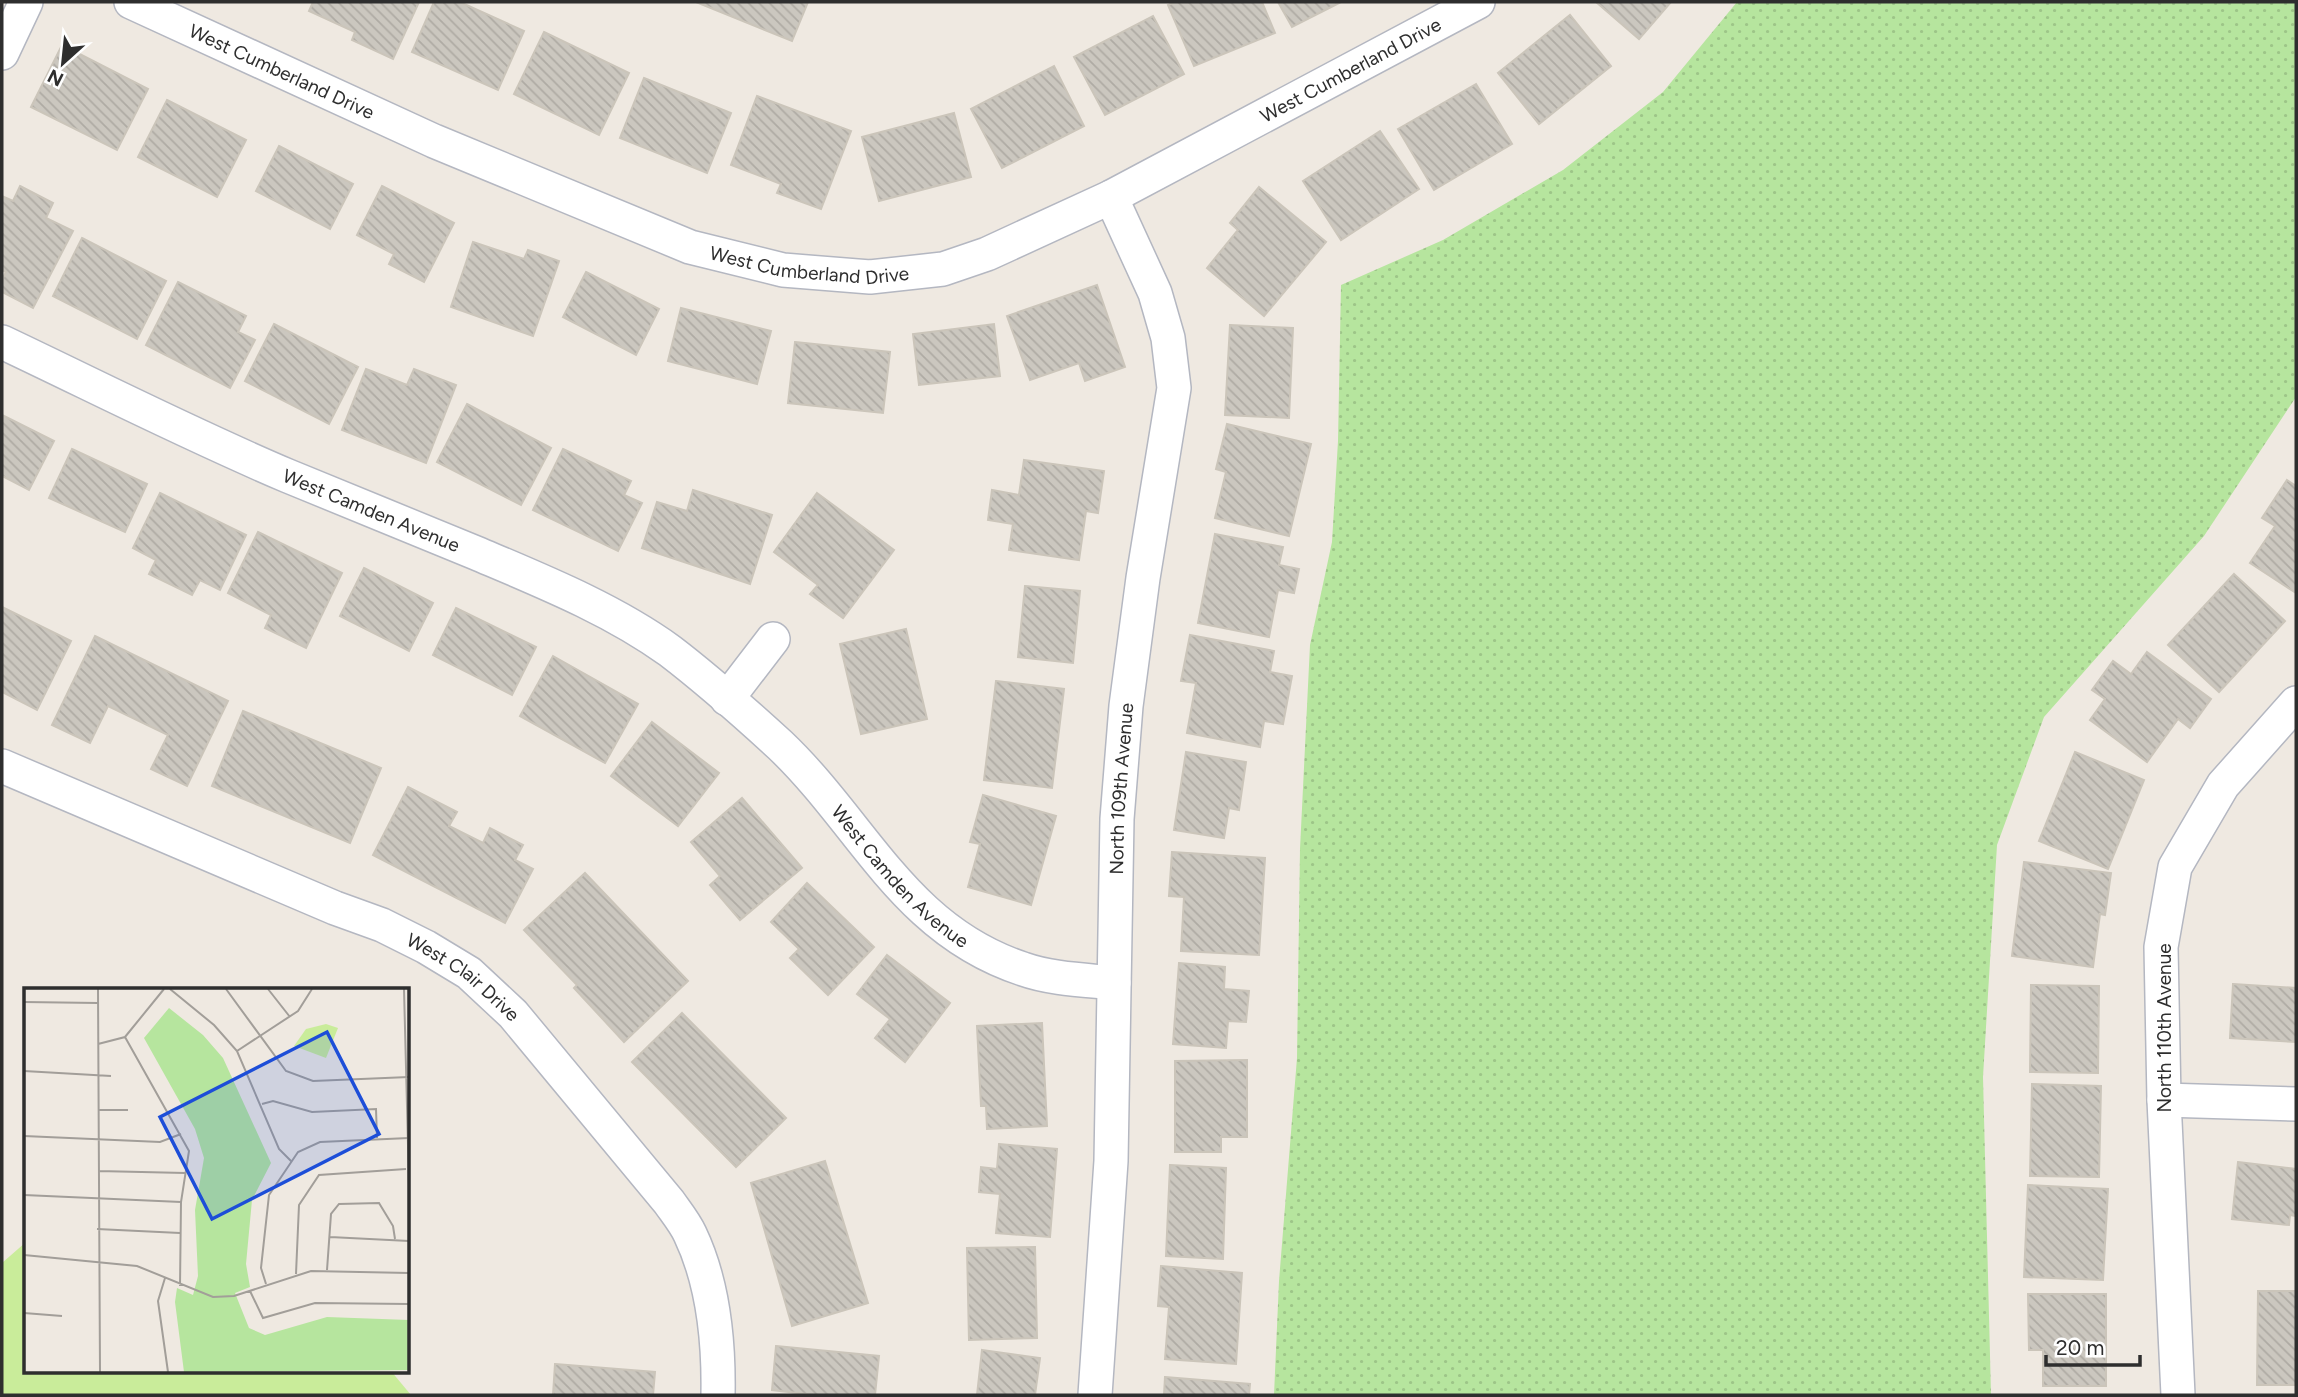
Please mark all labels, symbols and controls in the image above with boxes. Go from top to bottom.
street label: West Cumberland Drive [1256,13,1445,128]
street label: West Cumberland Drive [185,19,378,124]
north arrow [28,28,98,98]
text: N [44,64,67,91]
street label: West Cumberland Drive [707,241,910,289]
street label: West Camden Avenue [279,464,463,557]
street label: North 109th Avenue [1105,702,1138,875]
street label: West Camden Avenue [827,800,973,953]
street label: West Clair Drive [403,928,525,1026]
street label: North 110th Avenue [2153,943,2176,1113]
inset map [24,988,410,1372]
scale bar [2046,1324,2140,1368]
text: 20 m [2056,1335,2104,1360]

